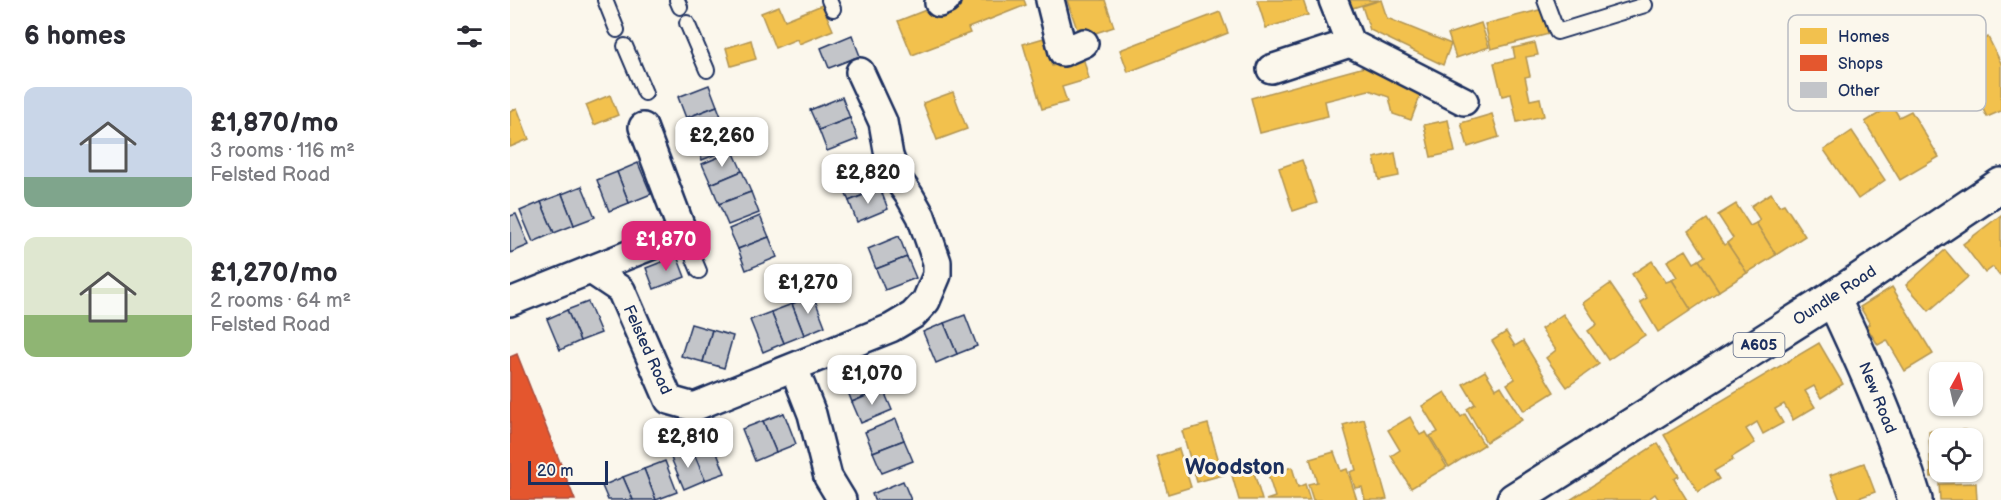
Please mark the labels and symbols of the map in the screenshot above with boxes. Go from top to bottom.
legend [1788,15,1986,111]
text: Homes [1838,28,1890,47]
text: Shops [1838,55,1883,74]
text: Other [1838,82,1879,101]
pin: £2,260 [673,117,771,168]
pin: £2,820 [819,154,917,205]
pin: £1,870 [617,221,715,272]
street label: Oundle Road [1790,262,1880,330]
pin: £1,270 [759,264,857,315]
street label: Felsted Road [619,302,675,398]
road number: A605 [1734,333,1784,357]
pin: £1,070 [823,355,921,406]
street label: New Road [1854,360,1900,436]
north arrow [1929,362,1983,416]
pin: £2,810 [639,418,737,469]
district label: Woodston [1185,454,1285,481]
scale bar [528,458,608,486]

